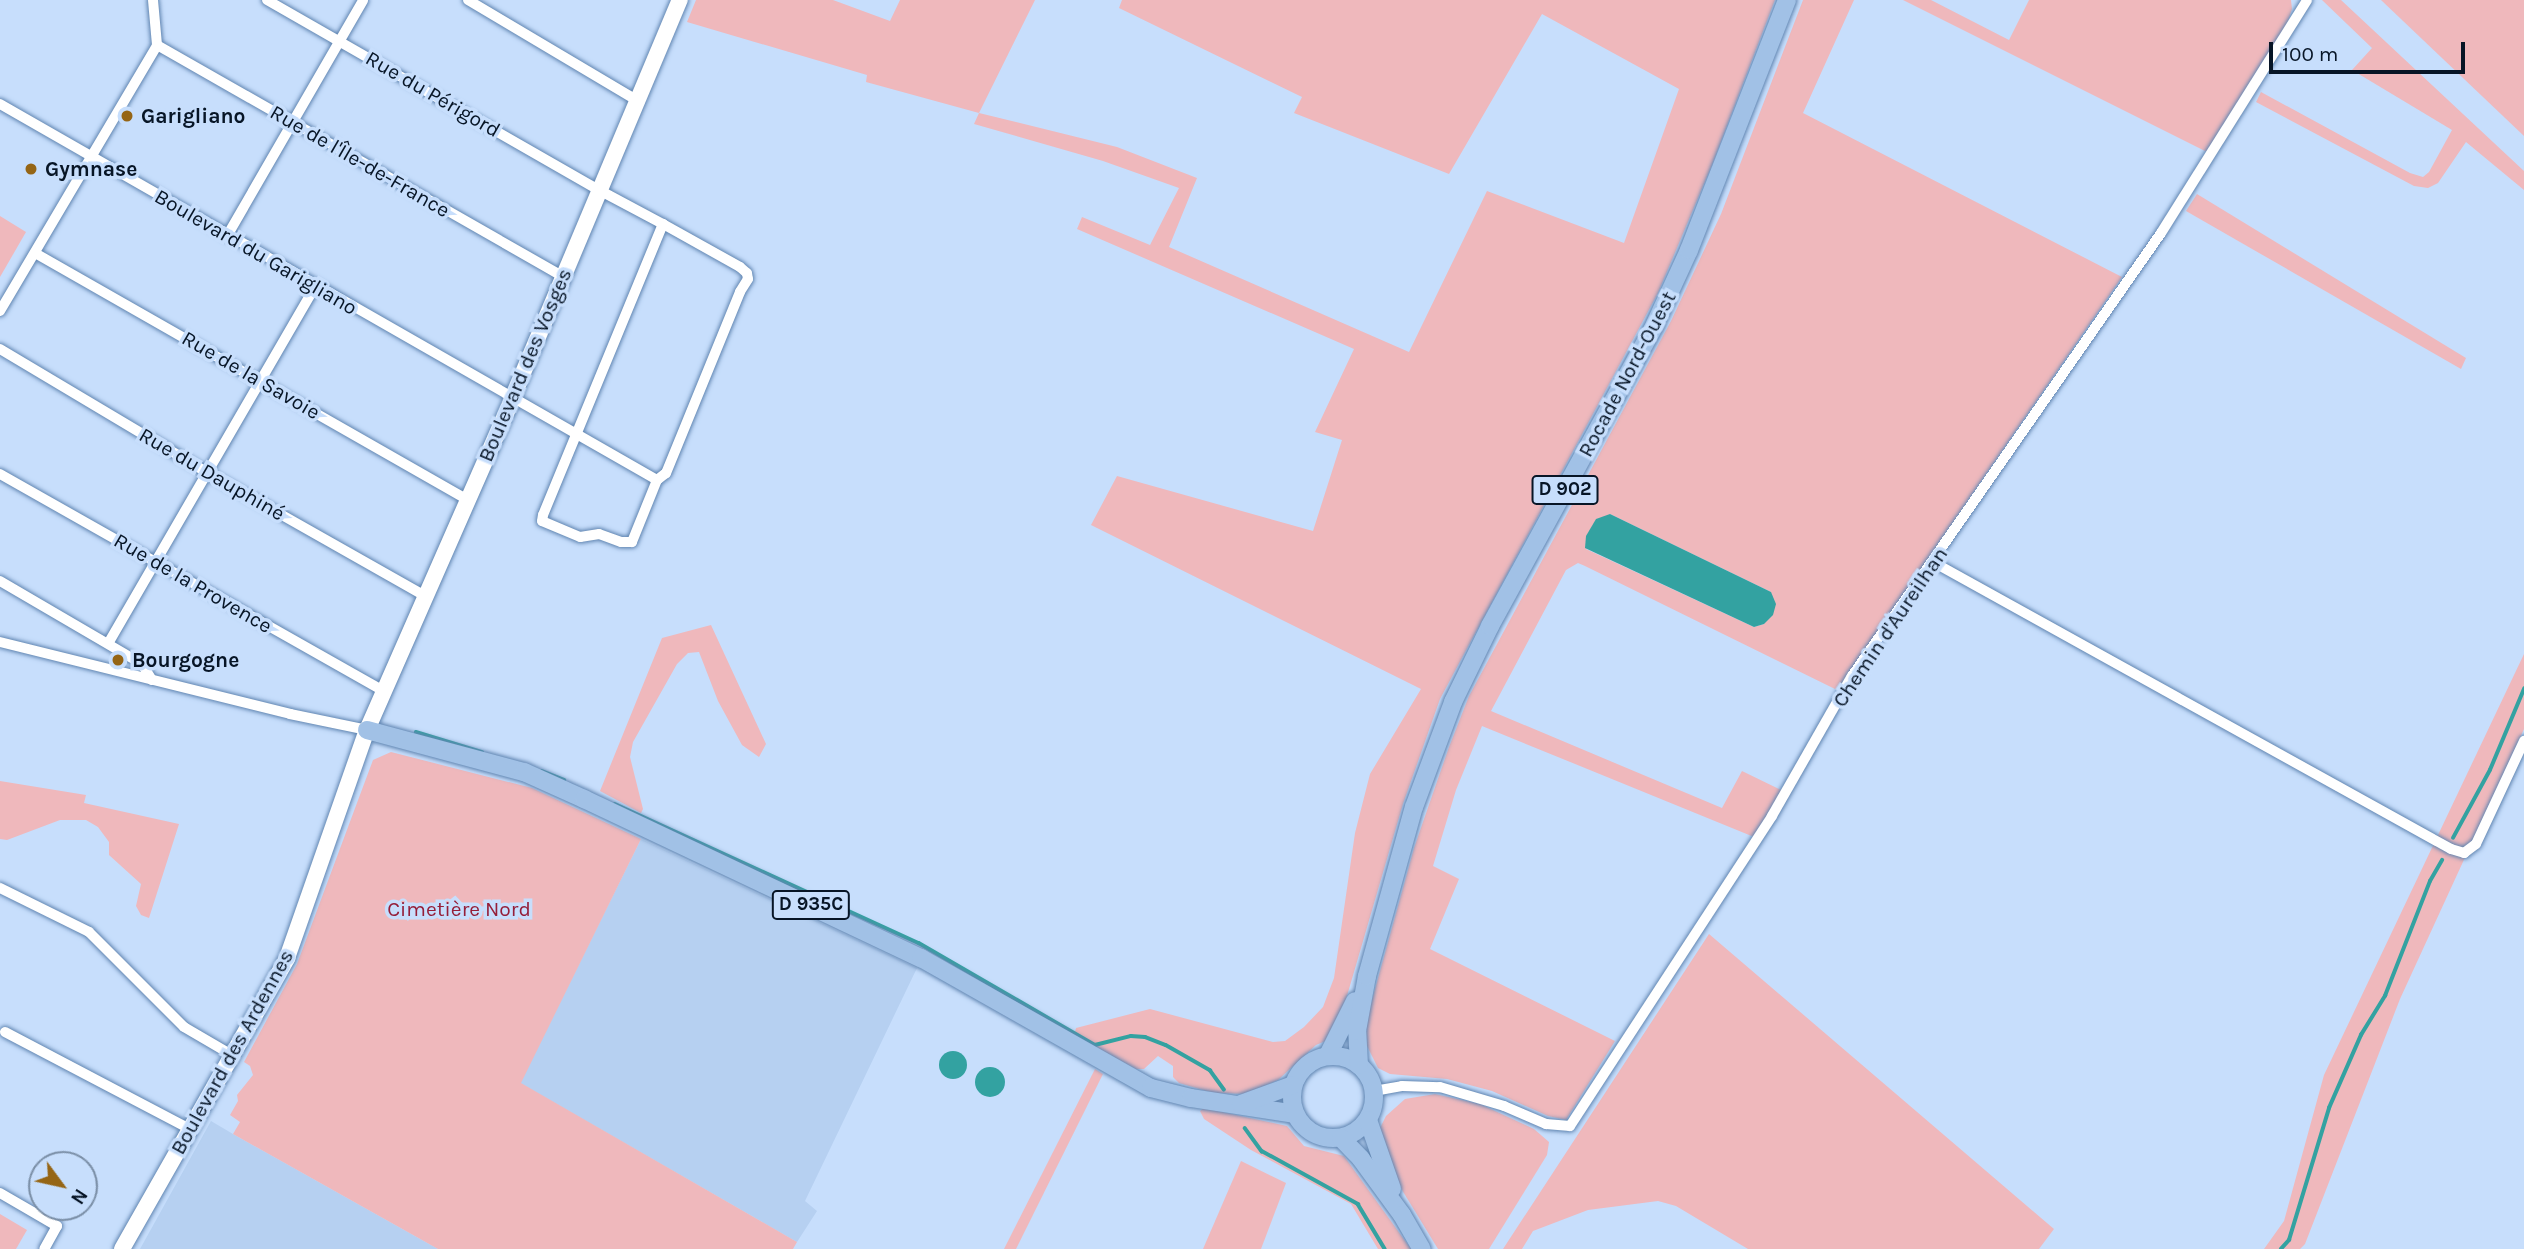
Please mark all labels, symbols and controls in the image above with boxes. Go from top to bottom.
scale bar [2272,28,2468,72]
text: 100 m [2282,42,2339,66]
street label: Rue du Périgord [361,45,505,143]
street label: Rue de l'Île-de-France [266,99,454,223]
place label: Garigliano [141,103,245,129]
marker: Garigliano [119,108,135,124]
place label: Gymnase [45,156,137,182]
marker: Gymnase [23,161,39,177]
street label: Boulevard du Garigliano [150,184,362,320]
street label: Boulevard des Vosges [473,265,577,465]
street label: Rocade Nord-Ouest [1573,287,1681,461]
street label: Rue de la Savoie [177,325,325,425]
street label: Rue du Dauphiné [135,422,289,526]
road number: D 902 [1530,475,1600,505]
street label: Rue de la Provence [109,528,277,638]
street label: Chemin d'Aureilhan [1827,542,1953,712]
place label: Bourgogne [132,647,239,673]
marker: Bourgogne [110,652,126,668]
road number: D 935C [771,890,851,920]
park label: Cimetière Nord [387,896,531,922]
street label: Boulevard des Ardennes [165,945,299,1159]
north arrow [28,1151,98,1221]
text: N [66,1185,92,1208]

